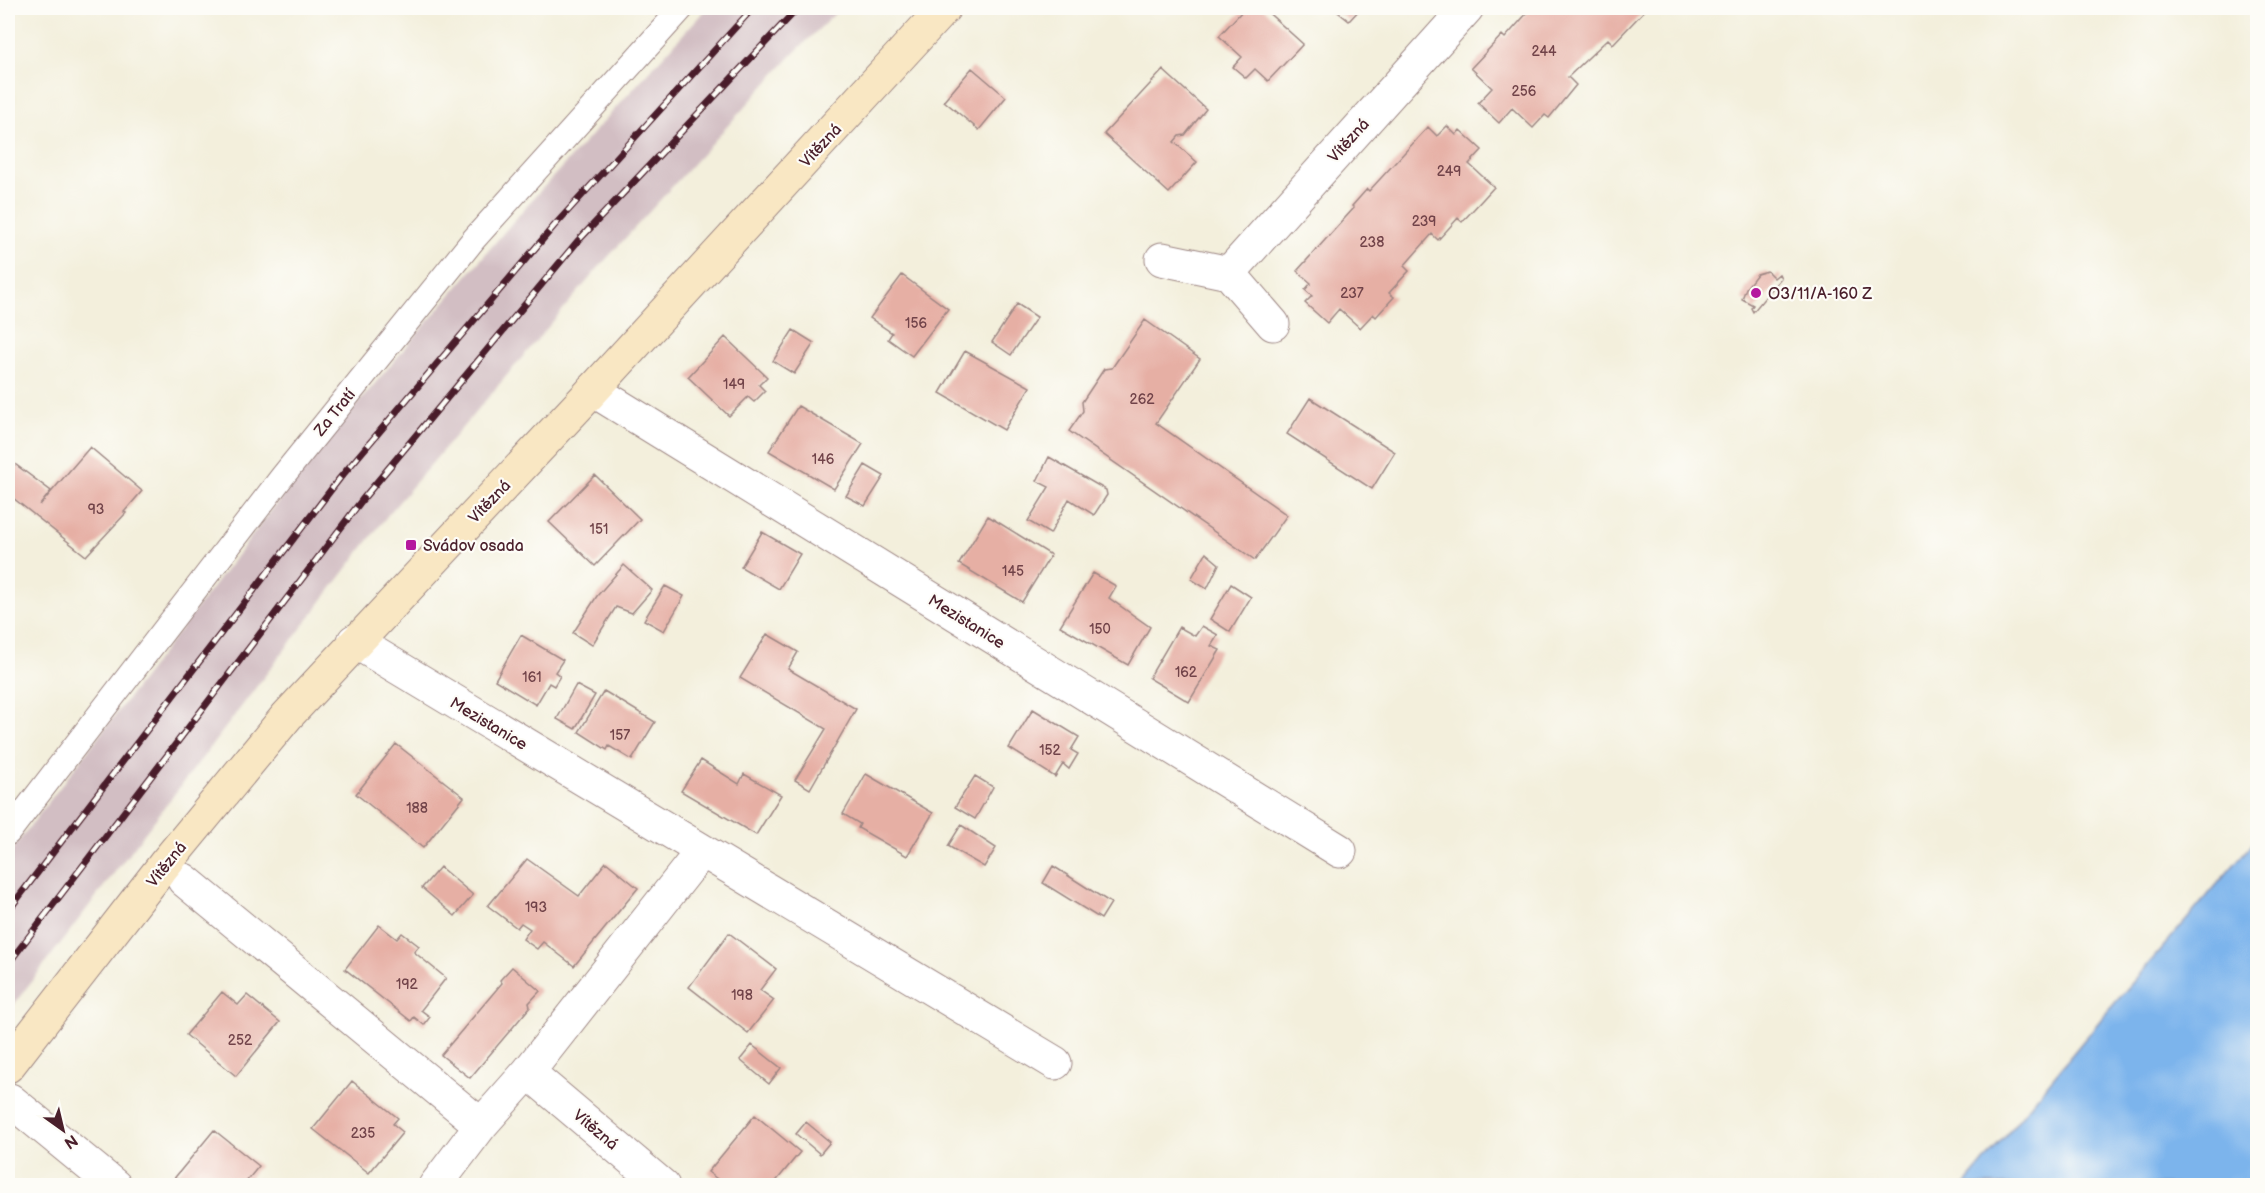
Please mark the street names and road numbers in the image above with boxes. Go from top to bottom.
street label: Vítězná [1324,115,1374,167]
street label: Vítězná [796,120,846,172]
street label: Za Tratí [310,386,360,441]
street label: Vítězná [465,476,515,528]
street label: Mezistanice [924,591,1009,654]
street label: Mezistanice [446,694,531,755]
street label: Vítězná [143,838,191,891]
street label: Vítězná [569,1106,621,1154]

